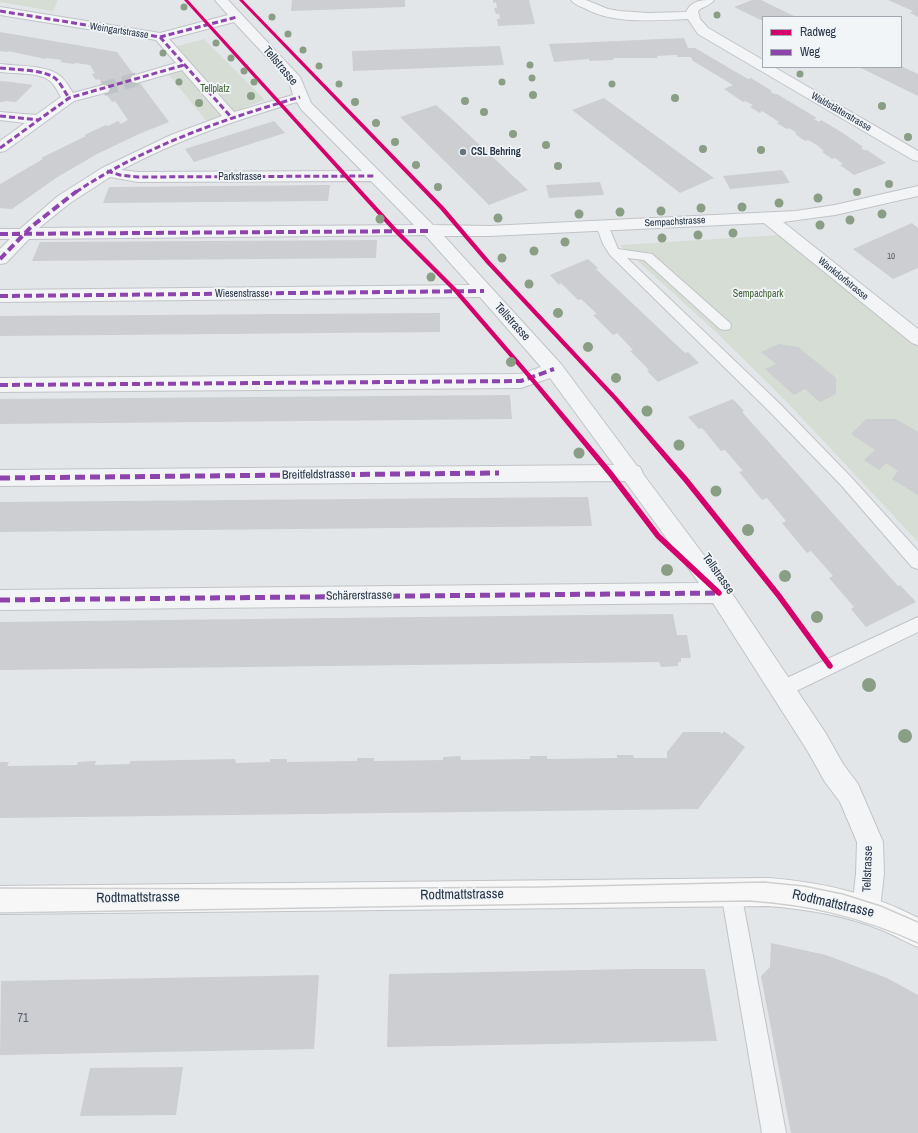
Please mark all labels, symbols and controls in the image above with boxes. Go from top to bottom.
legend [762,16,902,68]
street label: Weingartstrasse [89,20,149,42]
text: Radweg [800,24,836,40]
street label: Tellstrasse [260,44,300,88]
text: Weg [800,44,820,60]
park label: Tellplatz [200,83,230,95]
street label: Waldstätterstrasse [809,90,873,134]
place label: CSL Behring [471,146,521,158]
marker: CSL Behring [458,147,468,157]
street label: Parkstrasse [218,171,262,183]
street label: Sempachstrasse [644,214,706,230]
house number: 10 [887,252,895,262]
street label: Wankdorfstrasse [815,255,871,303]
street label: Wiesenstrasse [215,288,269,300]
park label: Sempachpark [733,288,783,300]
street label: Tellstrasse [491,300,533,344]
street label: Breitfeldstrasse [282,467,350,483]
street label: Tellstrasse [699,551,737,597]
street label: Schärerstrasse [326,588,392,604]
street label: Tellstrasse [860,846,876,892]
street label: Rodtmattstrasse [420,886,504,904]
street label: Rodtmattstrasse [790,886,876,922]
street label: Rodtmattstrasse [96,889,180,907]
house number: 71 [18,1012,28,1026]

